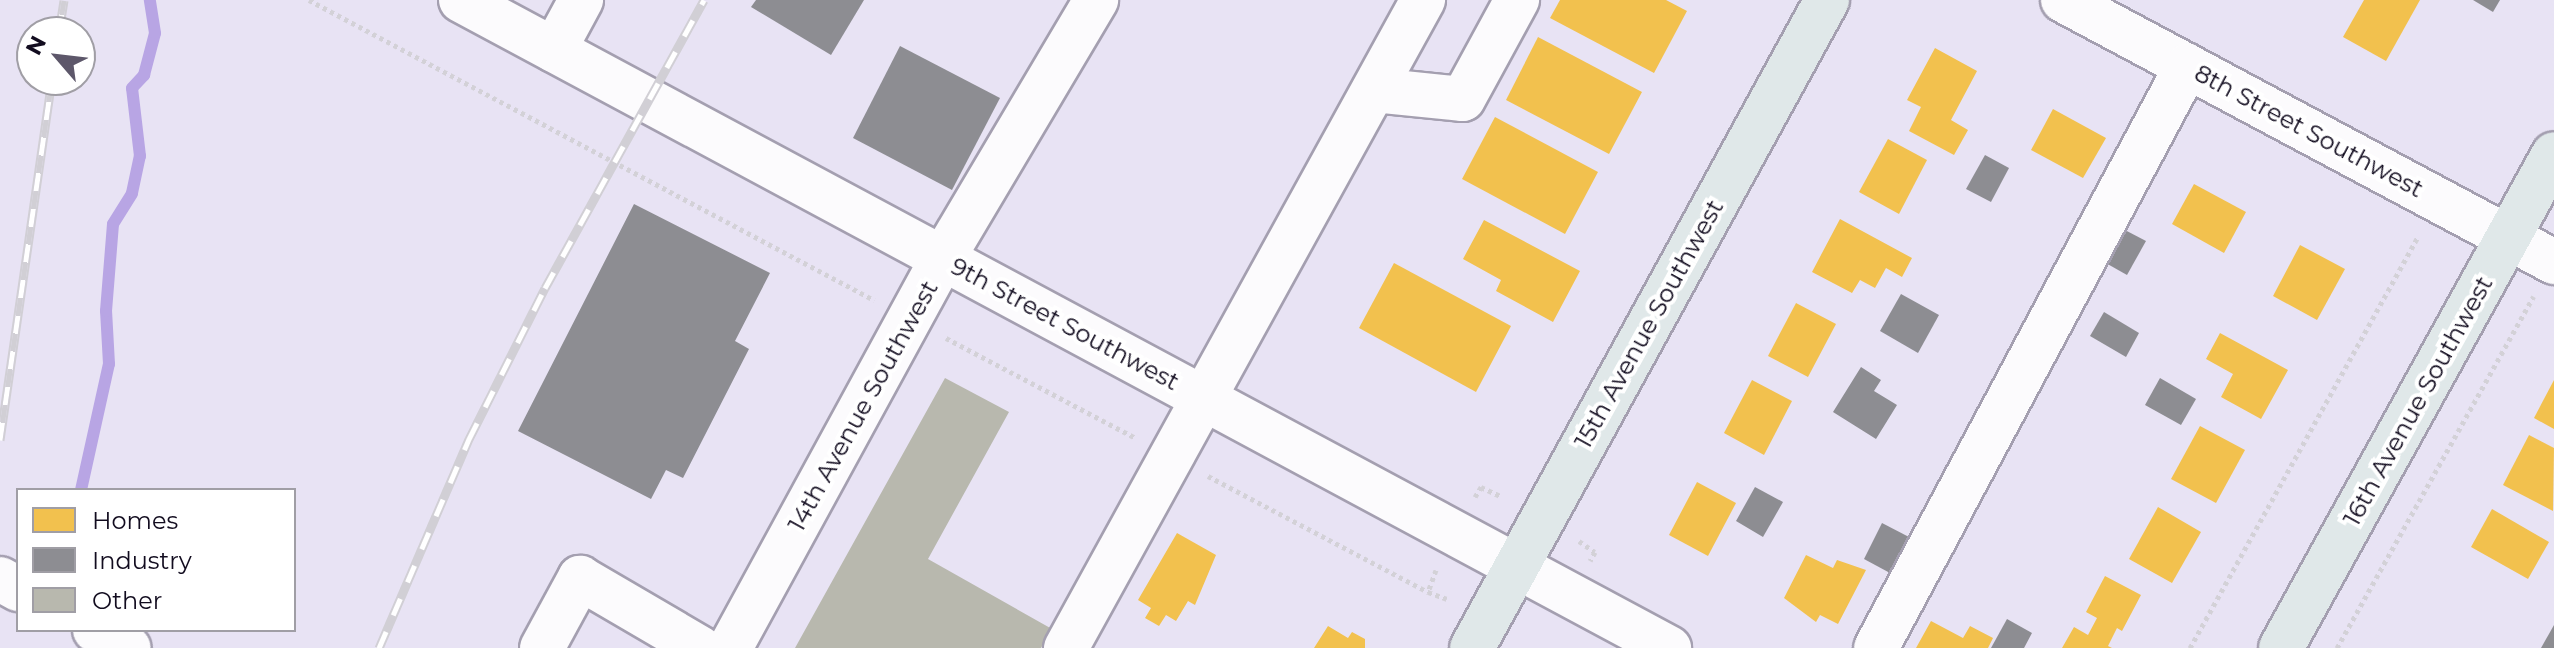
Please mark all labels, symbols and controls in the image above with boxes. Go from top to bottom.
north arrow [16,16,96,96]
text: N [20,31,52,60]
street label: 8th Street Southwest [2190,58,2428,204]
street label: 15th Avenue Southwest [1569,195,1729,453]
street label: 9th Street Southwest [946,252,1184,396]
street label: 16th Avenue Southwest [2337,271,2499,531]
street label: 14th Avenue Southwest [782,276,944,536]
legend [16,488,296,632]
text: Homes [92,506,178,535]
text: Industry [92,546,192,575]
text: Other [92,586,162,615]

